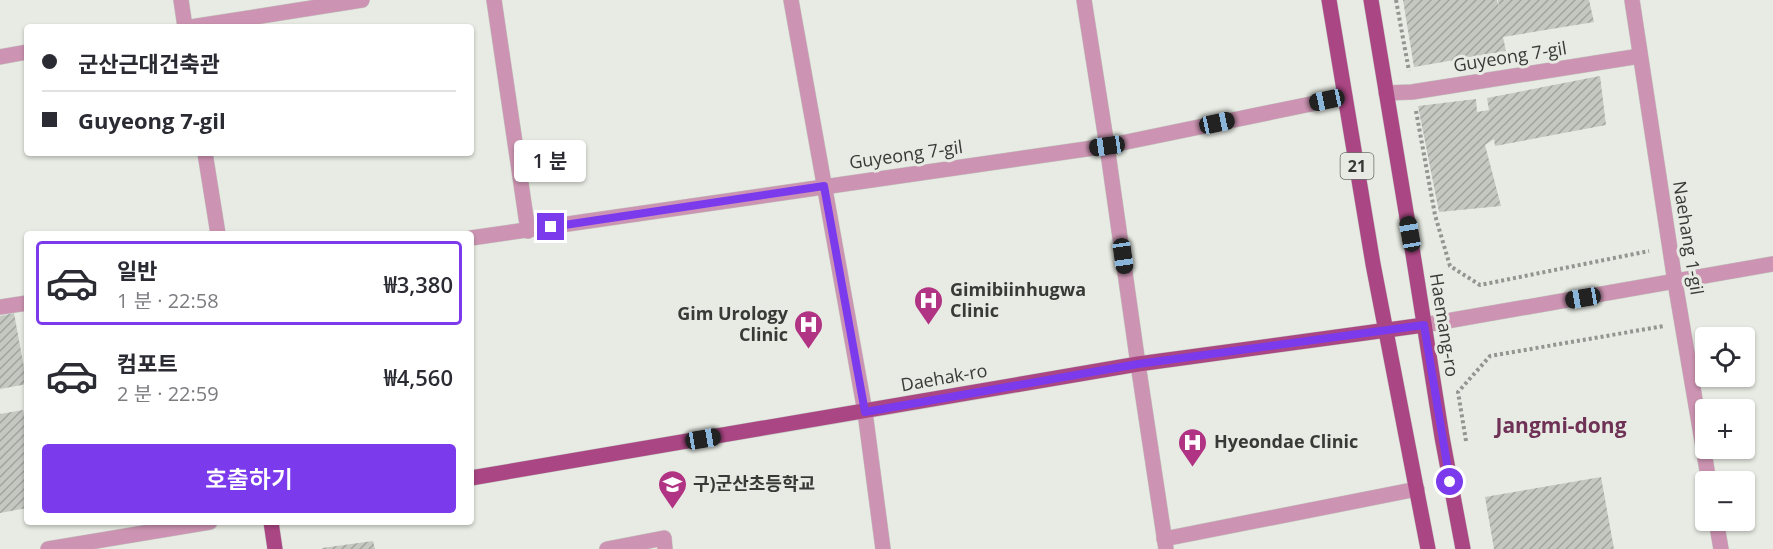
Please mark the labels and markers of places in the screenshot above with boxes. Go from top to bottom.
place label: Gimibiinhugwa Clinic [950,277,1086,322]
hospital icon: Gimibiinhugwa Clinic [913,284,945,326]
place label: Gim Urology Clinic [677,301,789,346]
hospital icon: Gim Urology Clinic [793,308,825,350]
hospital icon: Hyeondae Clinic [1177,426,1209,468]
place label: Hyeondae Clinic [1214,429,1358,453]
school or university icon: 구)군산초등학교 [656,468,688,510]
place label: 구)군산초등학교 [693,471,815,495]

